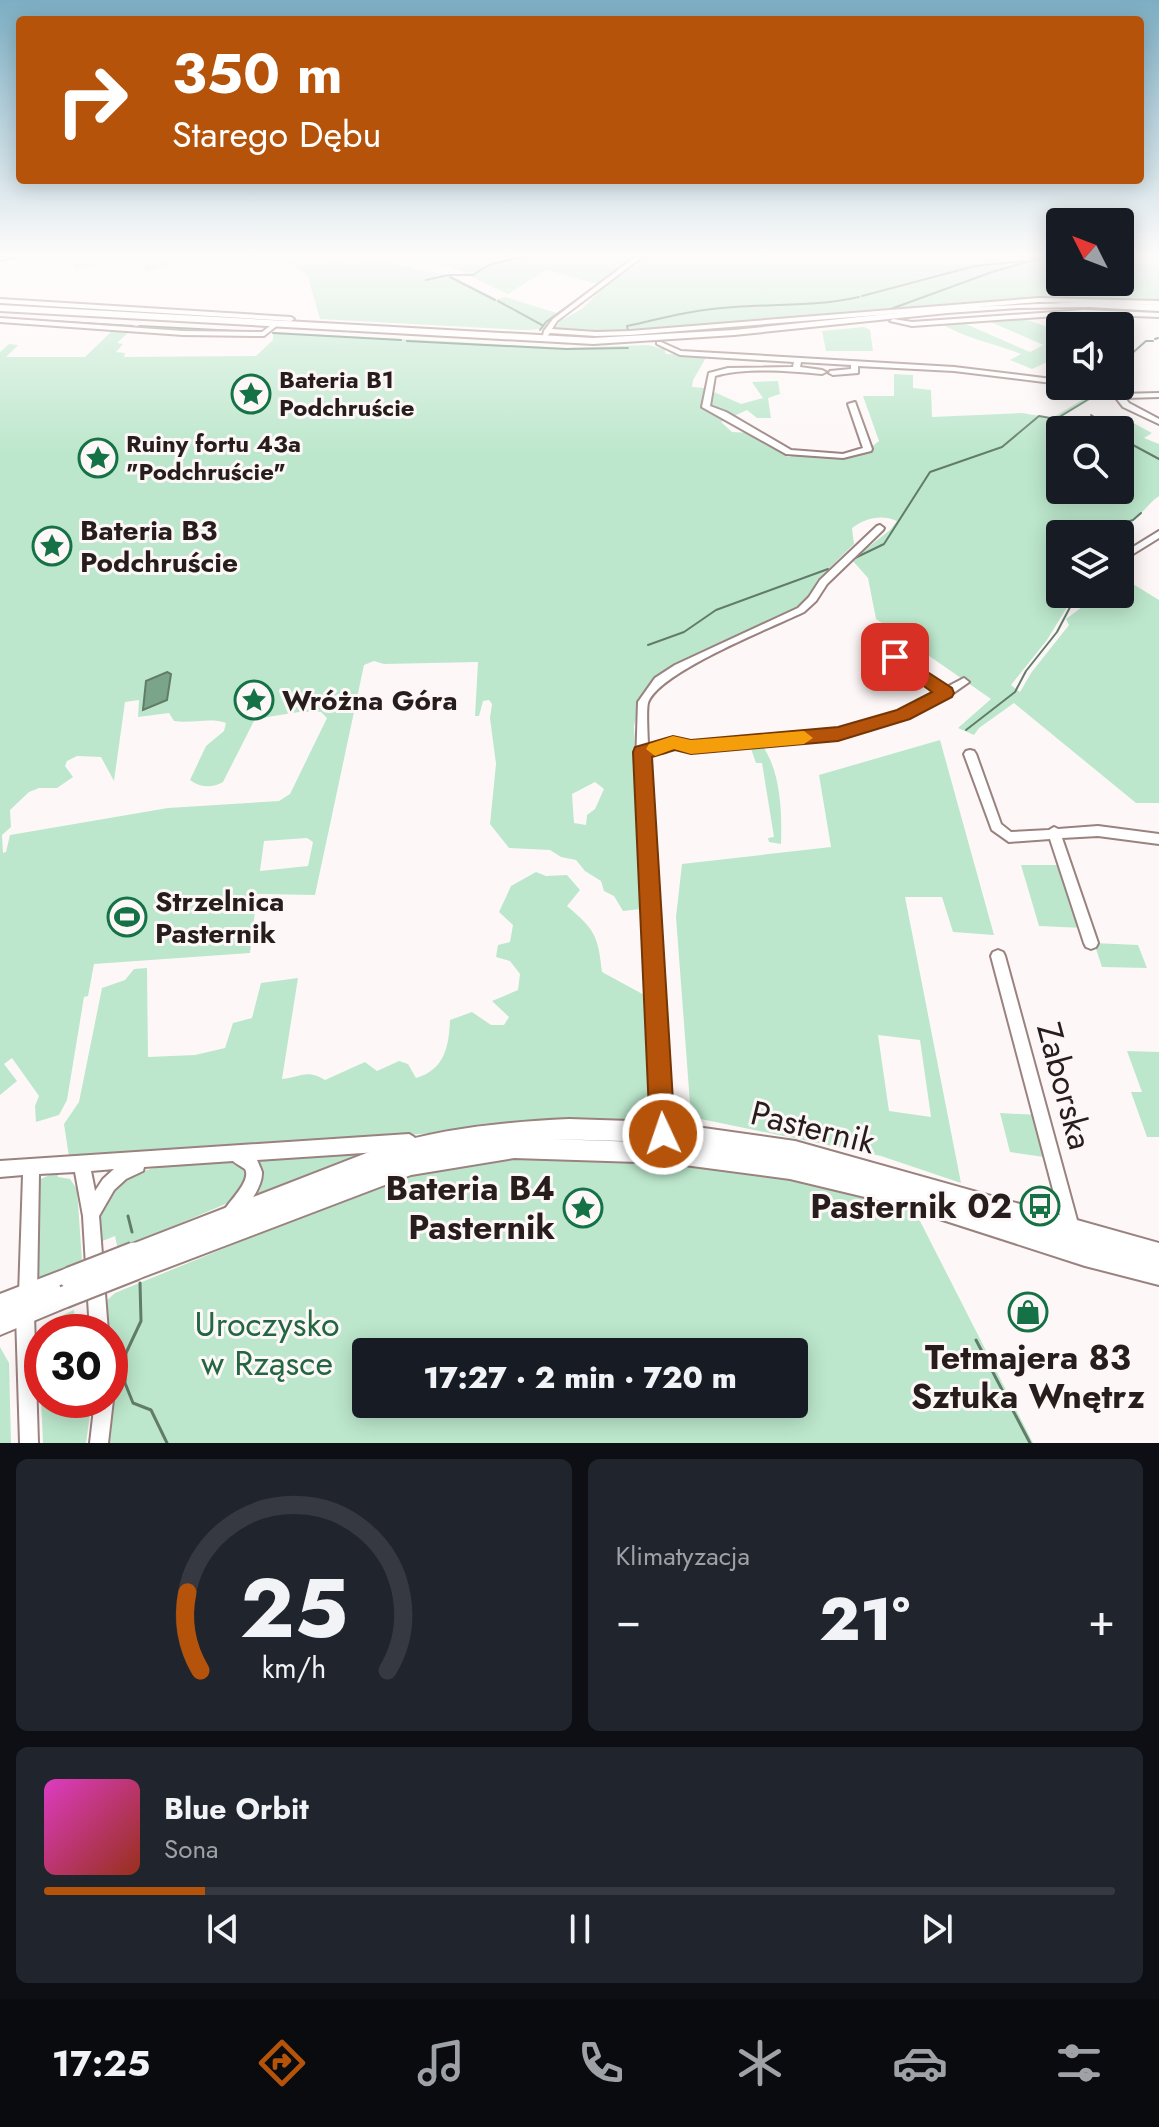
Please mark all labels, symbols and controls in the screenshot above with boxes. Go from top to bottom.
text: 350 m [172,33,343,114]
icon: right [40,48,144,152]
text: Starego Dębu [172,108,381,160]
north arrow [1046,208,1134,296]
map controls [1046,208,1134,608]
button: sound [1046,312,1134,400]
place label: Bateria B1 Podchruście [279,362,415,425]
place icon: Bateria B1 Podchruście [230,373,272,415]
button: search [1046,416,1134,504]
place label: Ruiny fortu 43a "Podchruście" [126,426,301,489]
place icon: Ruiny fortu 43a "Podchruście" [77,437,119,479]
place label: Bateria B3 Podchruście [80,510,238,583]
button: layers [1046,520,1134,608]
place icon: Bateria B3 Podchruście [31,525,73,567]
pin [861,623,929,691]
icon: arrive [873,635,917,679]
place icon: Wróżna Góra [233,679,275,721]
place label: Wróżna Góra [282,680,458,721]
place label: Strzelnica Pasternik [155,881,284,954]
sports icon: Strzelnica Pasternik [106,896,148,938]
street label: Zaborska [1024,1017,1105,1155]
street label: Pasternik [746,1088,880,1167]
position arrow [621,1092,705,1176]
place label: Bateria B4 Pasternik [386,1164,555,1252]
place label: Pasternik 02 [810,1182,1012,1231]
bus stop icon: Pasternik 02 [1019,1185,1061,1227]
place icon: Bateria B4 Pasternik [562,1187,604,1229]
shop icon: Tetmajera 83 Sztuka Wnętrz [1007,1291,1049,1333]
park label: Uroczysko w Rząsce [194,1300,340,1388]
speed limit sign: 30 [24,1314,128,1418]
place label: Tetmajera 83 Sztuka Wnętrz [911,1333,1145,1421]
text: 17:27 · 2 min · 720 m [423,1356,737,1399]
text: Klimatyzacja [616,1537,750,1575]
text: 25 [240,1548,348,1668]
text: 21° [819,1576,910,1663]
text: − [616,1588,641,1652]
text: + [1088,1588,1115,1652]
text: km/h [261,1647,326,1689]
text: Blue Orbit [164,1787,309,1830]
text: Sona [164,1830,219,1868]
icon: previous [201,1907,245,1951]
icon: pause [558,1907,602,1951]
icon: next [915,1907,959,1951]
icon: directions [254,2035,310,2091]
icon: music [413,2035,469,2091]
icon: phone [573,2035,629,2091]
icon: climate [732,2035,788,2091]
icon: car [892,2035,948,2091]
icon: filters [1051,2035,1107,2091]
text: 17:25 [52,2037,150,2089]

